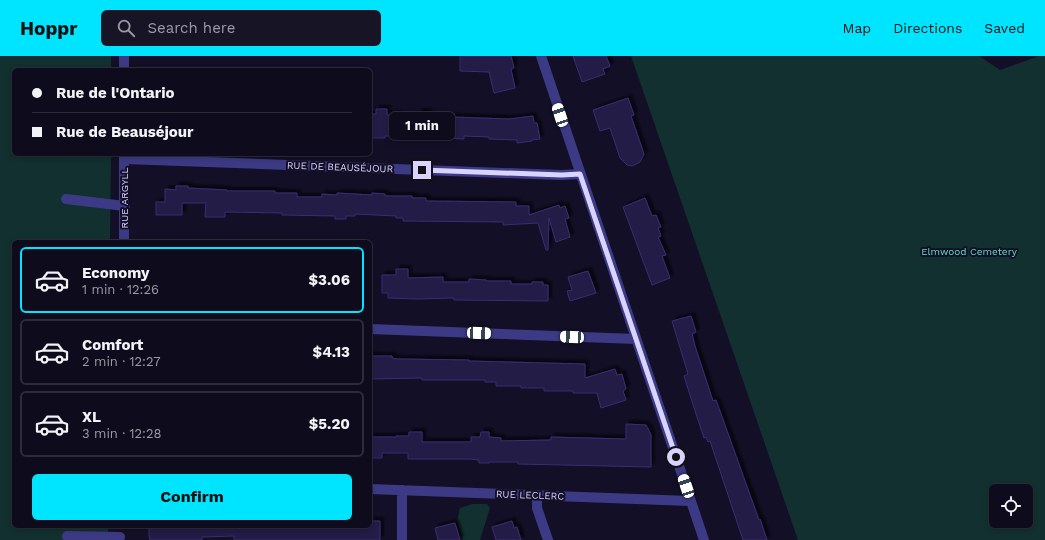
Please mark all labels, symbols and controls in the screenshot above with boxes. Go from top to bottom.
search box [101,10,381,46]
text: Hoppr [20,17,77,40]
icon: search [115,17,137,39]
text: Search here [147,19,235,37]
text: Map [843,20,871,36]
text: Directions [893,20,962,36]
text: Saved [984,20,1025,36]
text: Rue de l'Ontario [56,84,175,102]
car [551,102,569,128]
callout: 1 min [389,112,455,140]
text: 1 min [405,118,439,133]
text: Rue de Beauséjour [56,123,193,141]
street label: RUE DE BEAUSÉJOUR [287,160,394,174]
route end [413,161,431,179]
street label: RUE ARGYLL [119,168,130,228]
park label: Elmwood Cemetery [921,246,1018,257]
icon: car [34,262,70,298]
text: Economy [82,264,149,282]
text: $3.06 [308,271,350,289]
text: 1 min · 12:26 [82,282,159,297]
car [467,327,491,339]
car [560,330,584,344]
icon: car [34,334,70,370]
text: Comfort [82,336,143,354]
text: $4.13 [313,343,350,361]
text: 2 min · 12:27 [82,354,161,369]
icon: car [34,406,70,442]
text: XL [82,408,101,426]
text: $5.20 [309,415,350,433]
text: 3 min · 12:28 [82,426,162,441]
route start [667,448,685,466]
car [676,473,696,499]
button: Confirm [32,474,352,520]
map controls [989,484,1033,528]
button: locate [989,484,1033,528]
street label: RUE LECLERC [496,488,565,502]

